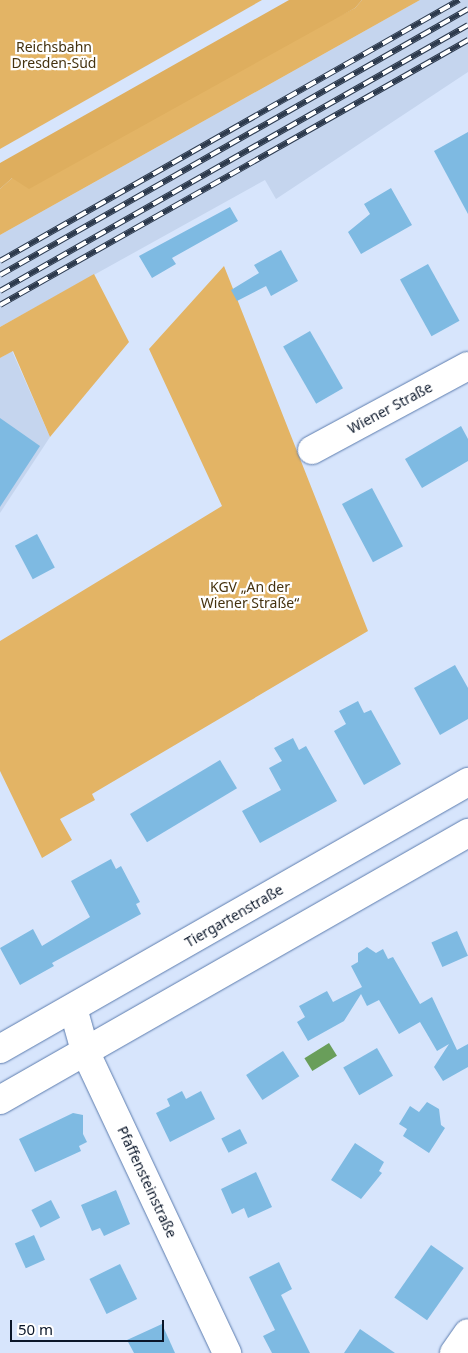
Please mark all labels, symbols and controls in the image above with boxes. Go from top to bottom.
park label: Reichsbahn Dresden-Süd [12,39,96,72]
street label: Wiener Straße [345,379,435,437]
park label: KGV „An der Wiener Straße“ [201,579,299,612]
street label: Tiergartenstraße [182,881,286,951]
street label: Pfaffensteinstraße [114,1124,180,1240]
scale bar [12,1310,166,1342]
text: 50 m [18,1319,53,1339]

